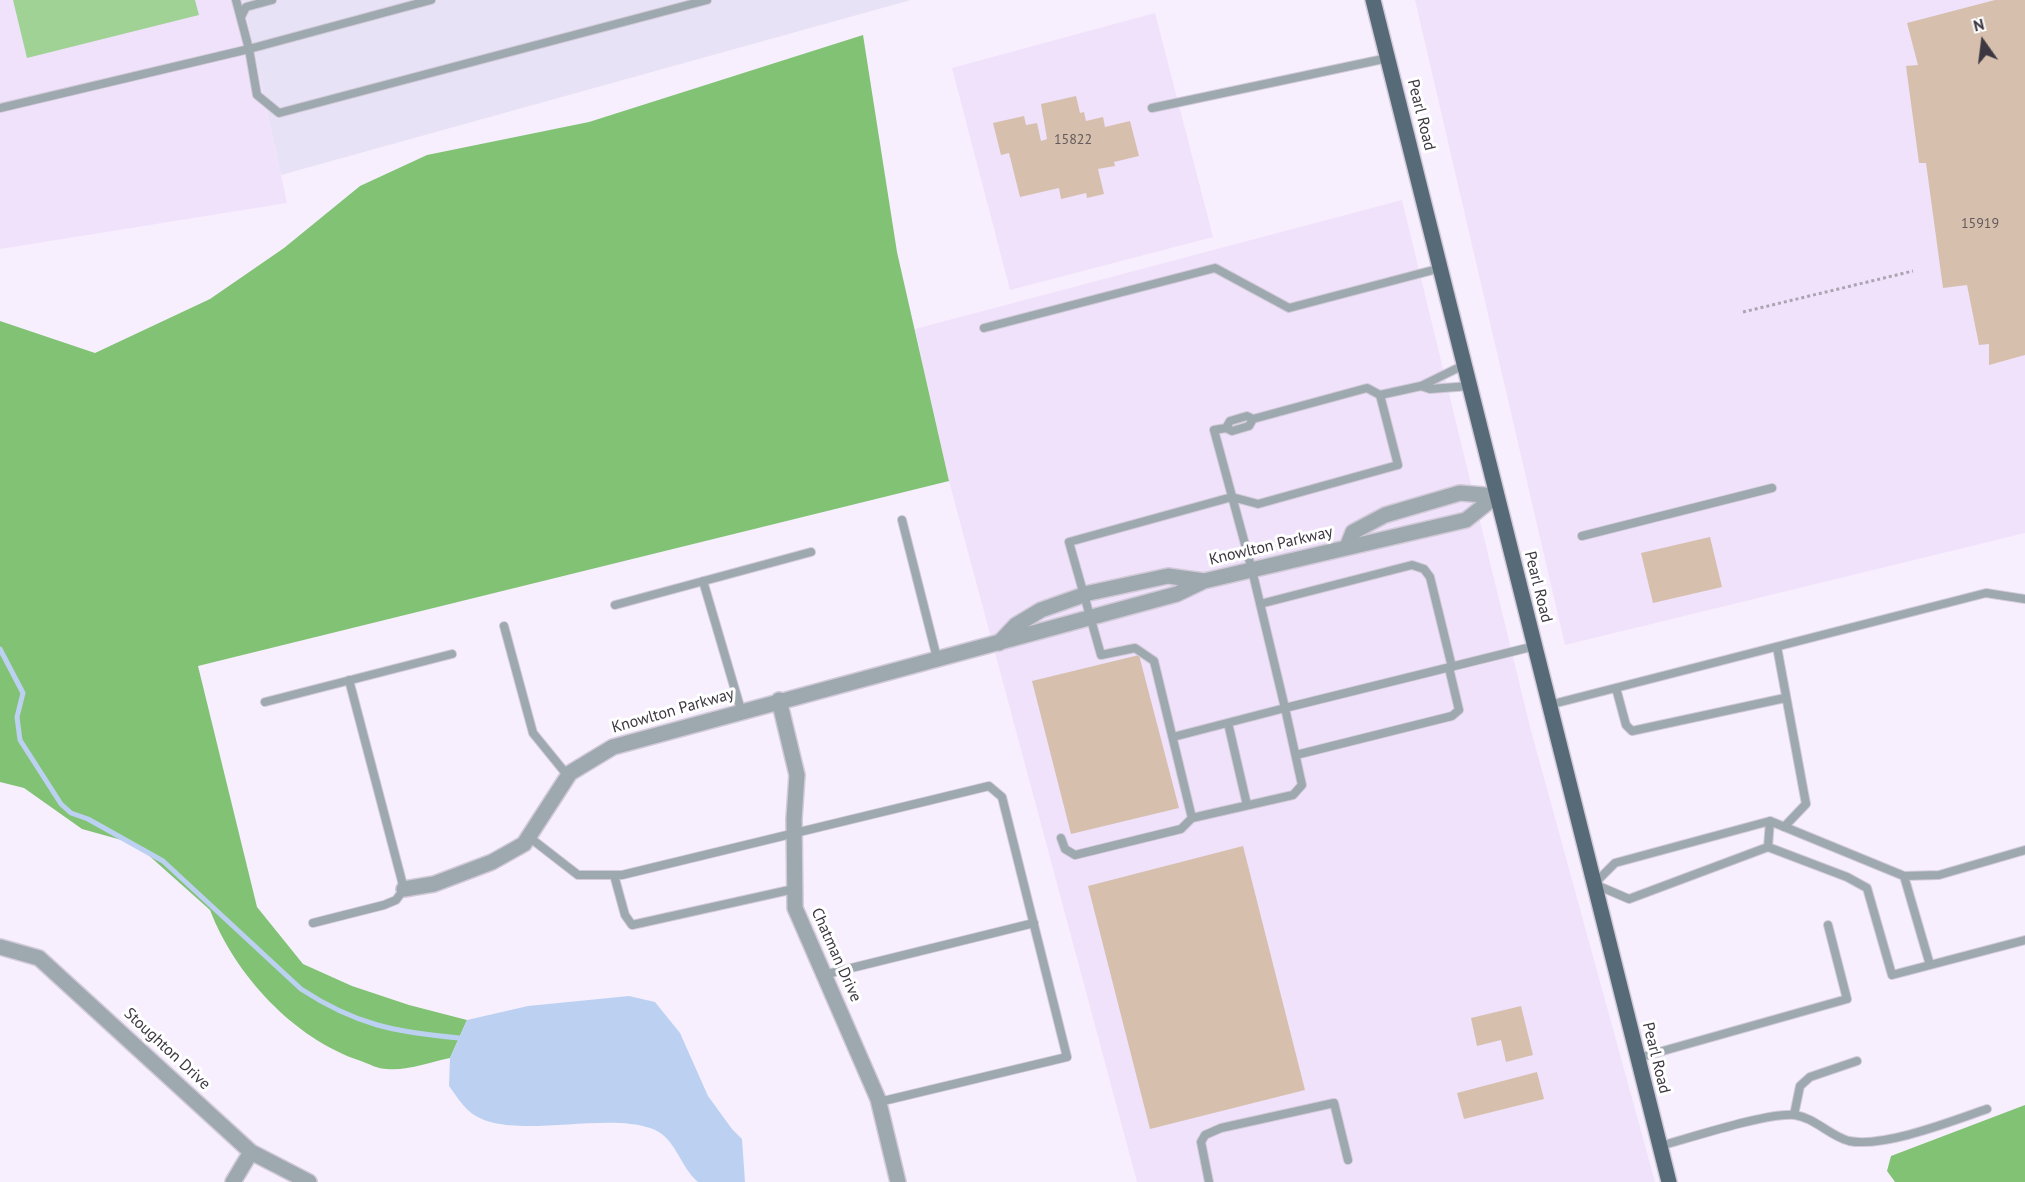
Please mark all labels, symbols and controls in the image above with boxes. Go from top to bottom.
north arrow [1953,12,2013,72]
text: N [1971,14,1986,36]
street label: Pearl Road [1403,77,1439,153]
house number: 15822 [1054,132,1092,148]
house number: 15919 [1961,216,1999,232]
street label: Knowlton Parkway [1207,522,1335,570]
street label: Pearl Road [1520,549,1556,625]
street label: Knowlton Parkway [610,684,736,738]
street label: Chatman Drive [807,905,865,1005]
street label: Stoughton Drive [120,1004,214,1094]
street label: Pearl Road [1638,1020,1674,1096]

